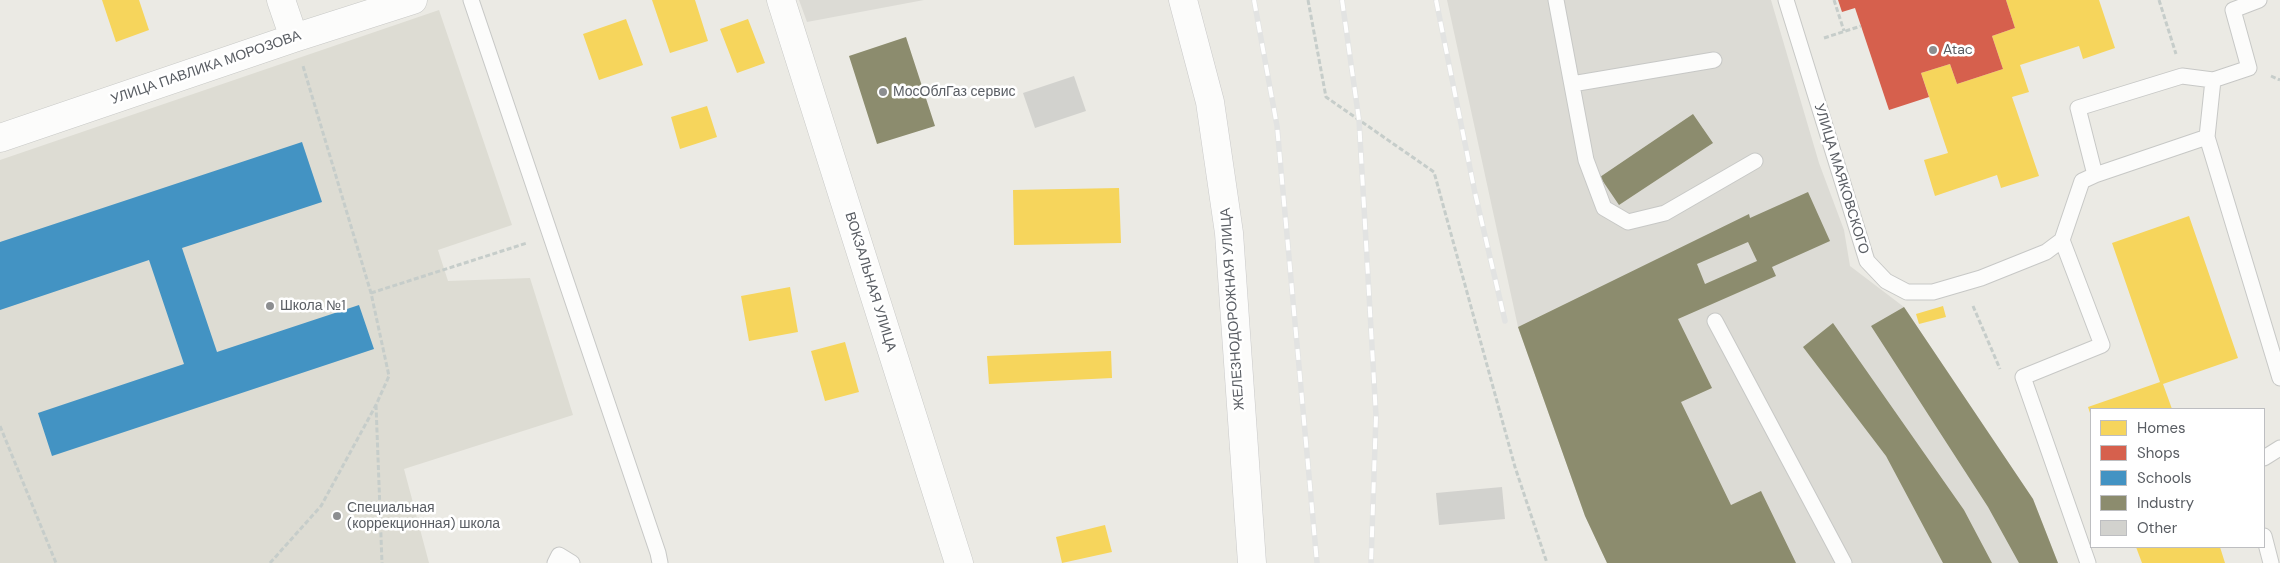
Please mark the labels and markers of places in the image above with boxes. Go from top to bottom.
place label: Atac [1943,42,1973,58]
marker: Atac [1927,44,1939,56]
place label: МосОблГаз сервис [893,84,1015,100]
marker: МосОблГаз сервис [877,86,889,98]
place label: Школа №1 [280,298,346,314]
marker: Школа №1 [264,300,276,312]
place label: Специальная (коррекционная) школа [347,500,500,532]
marker: Специальная (коррекционная) школа [331,510,343,522]

